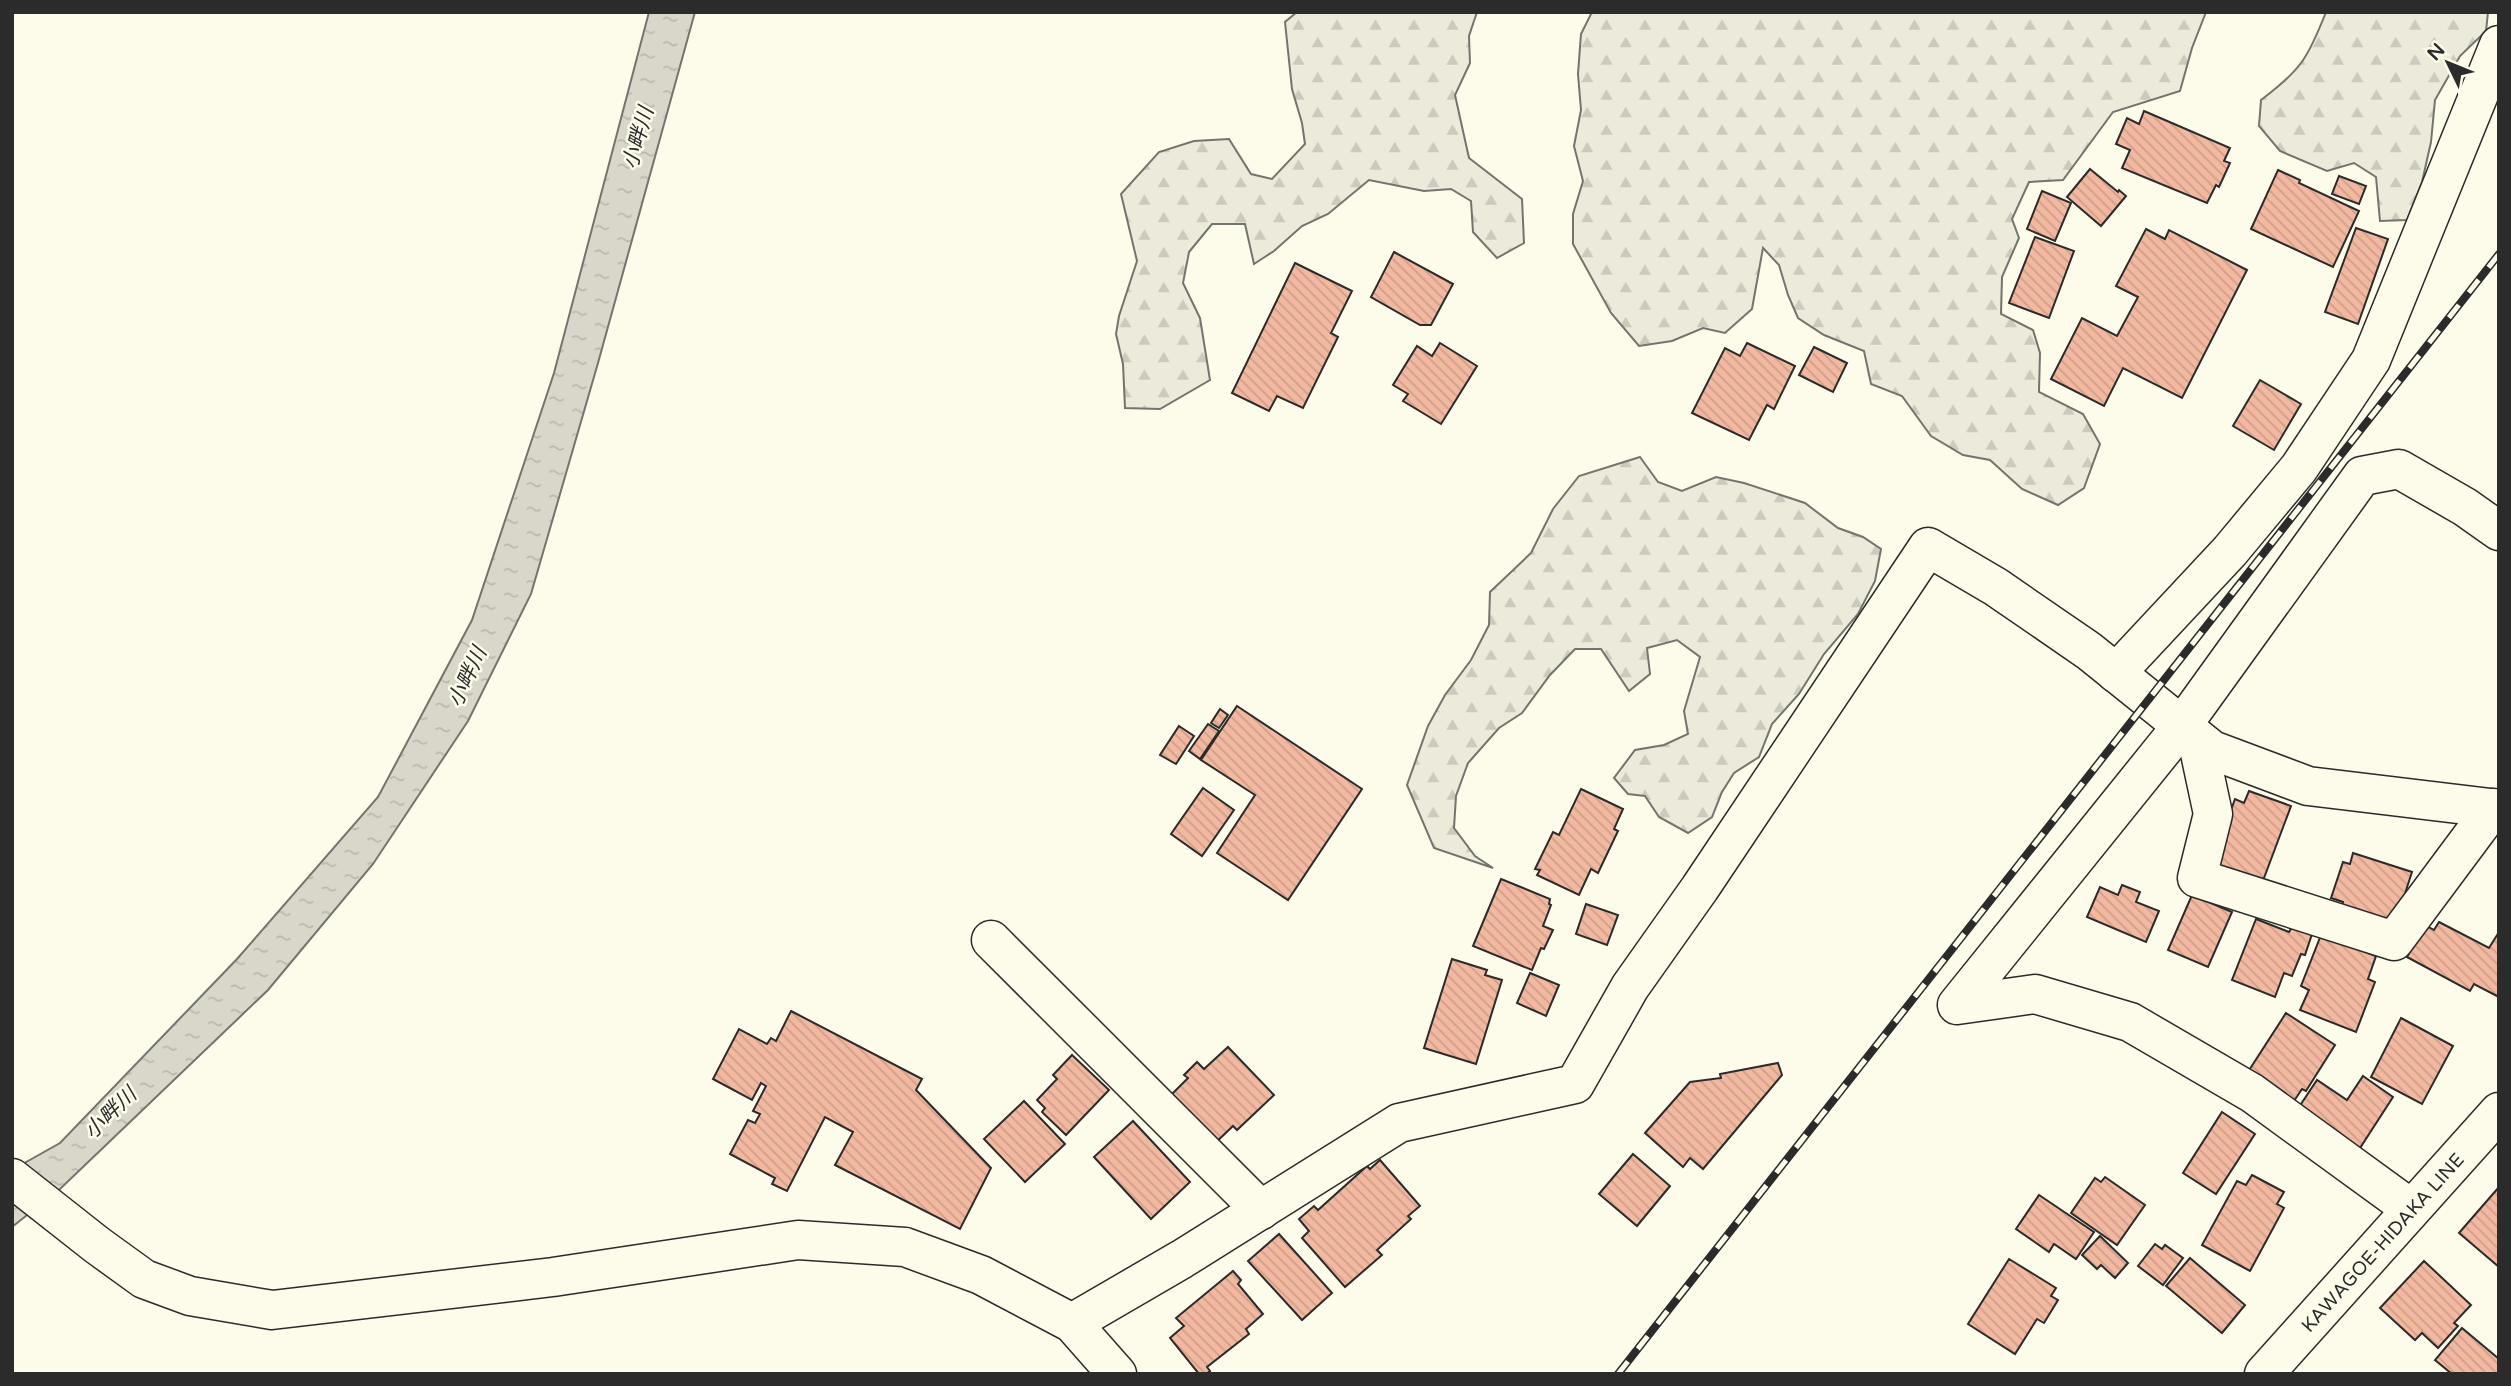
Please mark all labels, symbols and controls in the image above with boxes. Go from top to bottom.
north arrow [2413,28,2483,98]
text: N [2423,39,2450,65]
water label: 小畔川 [618,102,660,172]
water label: 小畔川 [443,642,493,711]
water label: 小畔川 [79,1081,143,1144]
street label: KAWAGOE-HIDAKA LINE [2297,1149,2469,1337]

